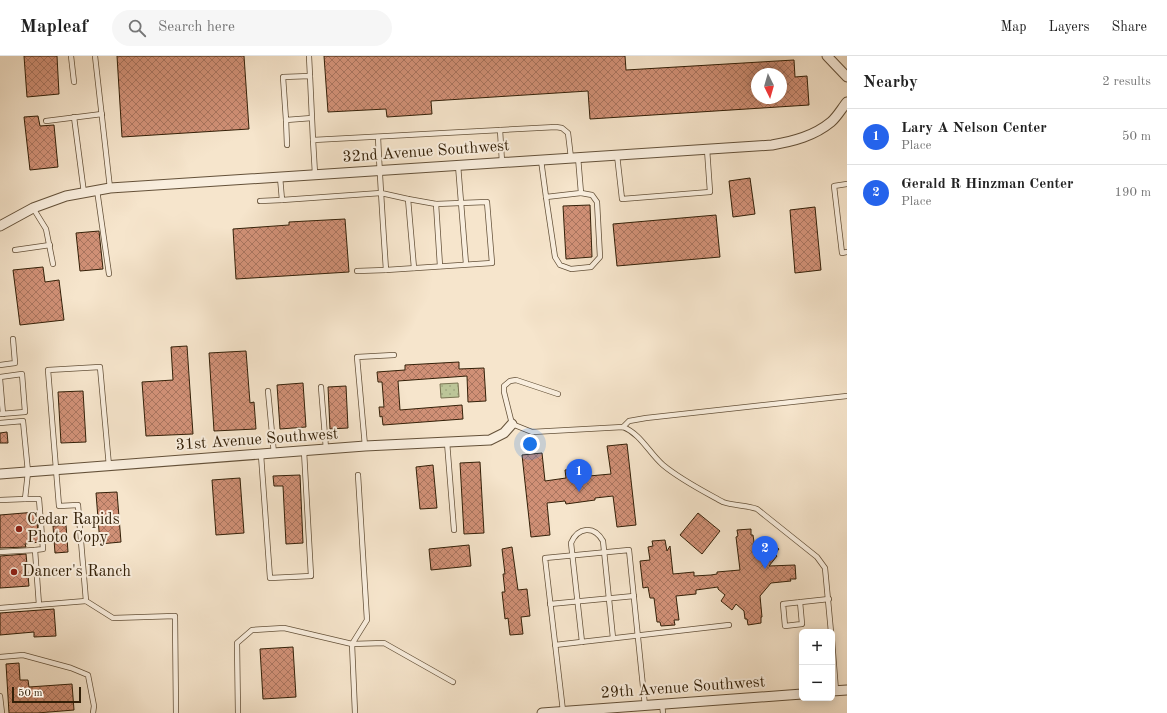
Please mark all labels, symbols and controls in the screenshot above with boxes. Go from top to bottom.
search box [112,10,392,46]
icon: search [126,17,148,39]
text: Mapleaf [20,18,88,37]
text: Search here [158,20,235,35]
text: Map [1001,20,1027,34]
text: Layers [1049,20,1090,34]
text: Share [1112,20,1147,34]
north arrow [751,68,787,104]
text: Nearby [863,74,918,91]
text: 2 results [1102,75,1151,88]
text: Lary A Nelson Center [901,121,1047,136]
text: 1 [872,130,880,143]
text: 50 m [1122,130,1151,143]
street label: 32nd Avenue Southwest [342,138,511,166]
text: Place [901,139,931,152]
text: Gerald R Hinzman Center [901,177,1074,192]
text: 2 [872,186,880,199]
text: 190 m [1114,186,1151,199]
text: Place [901,195,931,208]
street label: 31st Avenue Southwest [175,426,339,454]
your location [520,434,540,454]
pin: 1 [566,459,592,492]
place label: Cedar Rapids Photo Copy [27,512,120,546]
marker: Cedar Rapids Photo Copy [14,524,24,534]
pin: 2 [752,536,778,569]
place label: Dancer's Ranch [22,564,131,580]
marker: Dancer's Ranch [9,567,19,577]
map controls [799,629,835,701]
button: + [799,629,835,665]
button: − [799,665,835,701]
street label: 29th Avenue Southwest [600,674,766,702]
scale bar [12,685,81,704]
text: 50 m [18,688,43,699]

